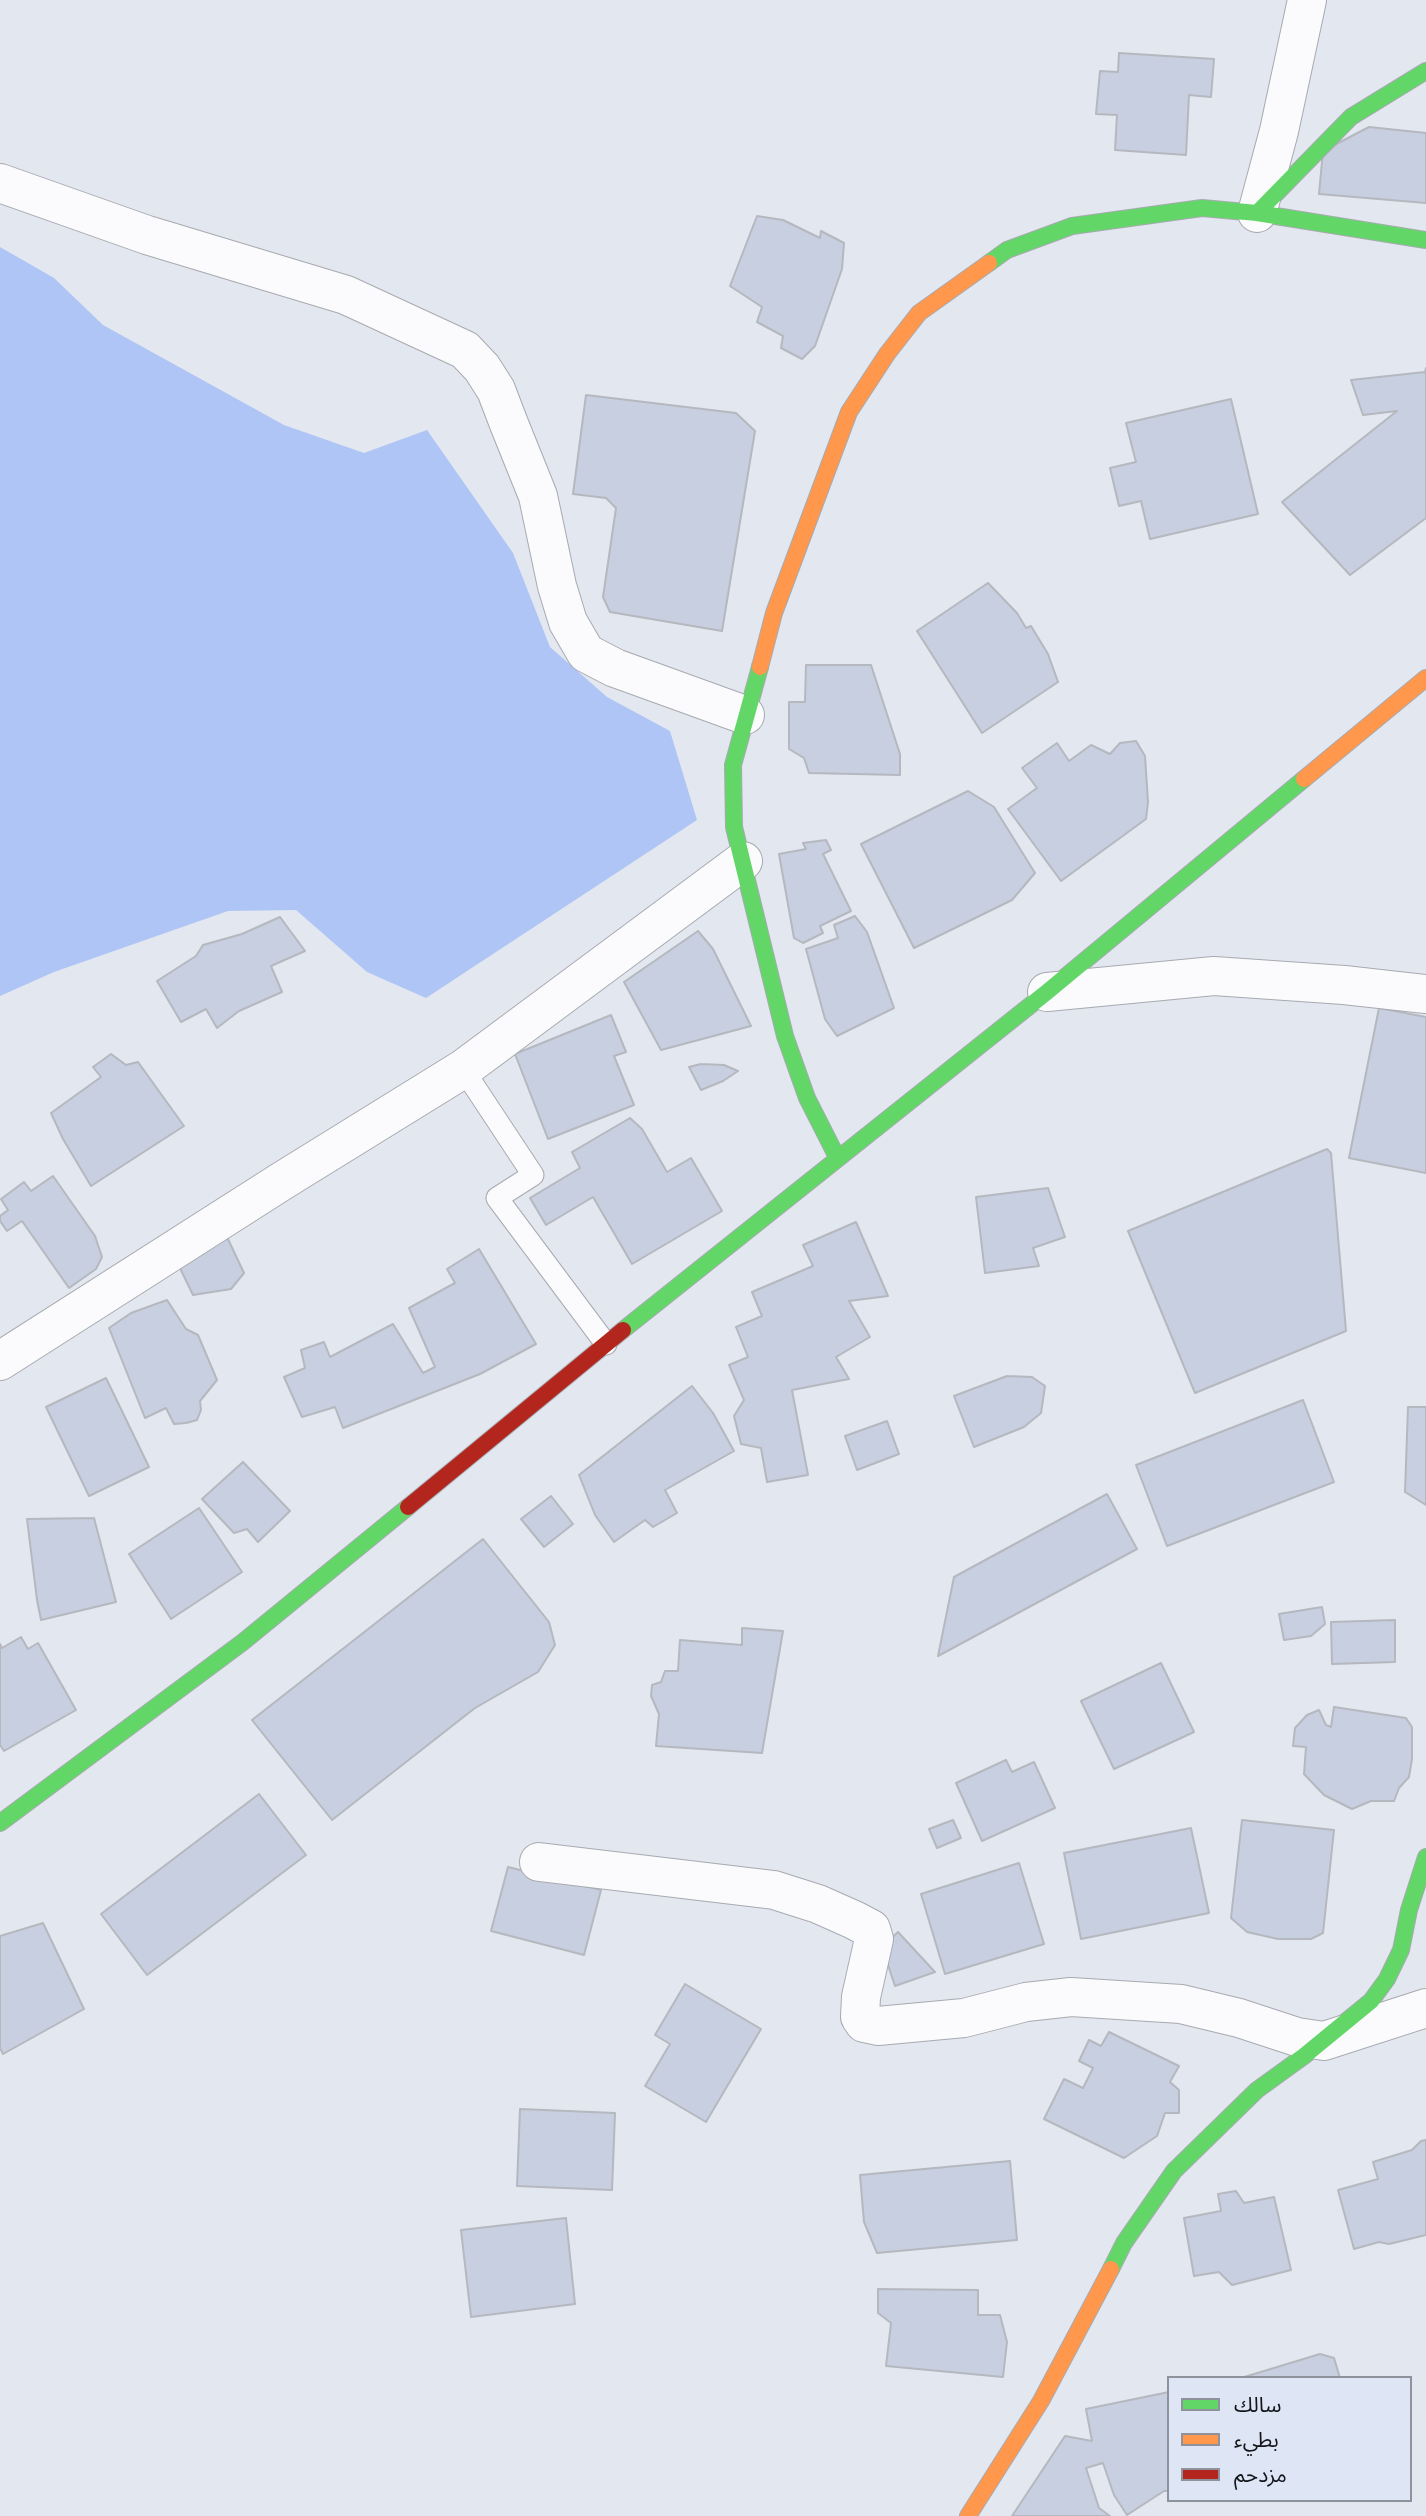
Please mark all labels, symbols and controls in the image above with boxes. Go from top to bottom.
legend [1167,2376,1412,2502]
text: سالك [1234,2392,1281,2418]
text: بطيء [1234,2427,1279,2453]
text: مزدحم [1234,2462,1287,2488]

